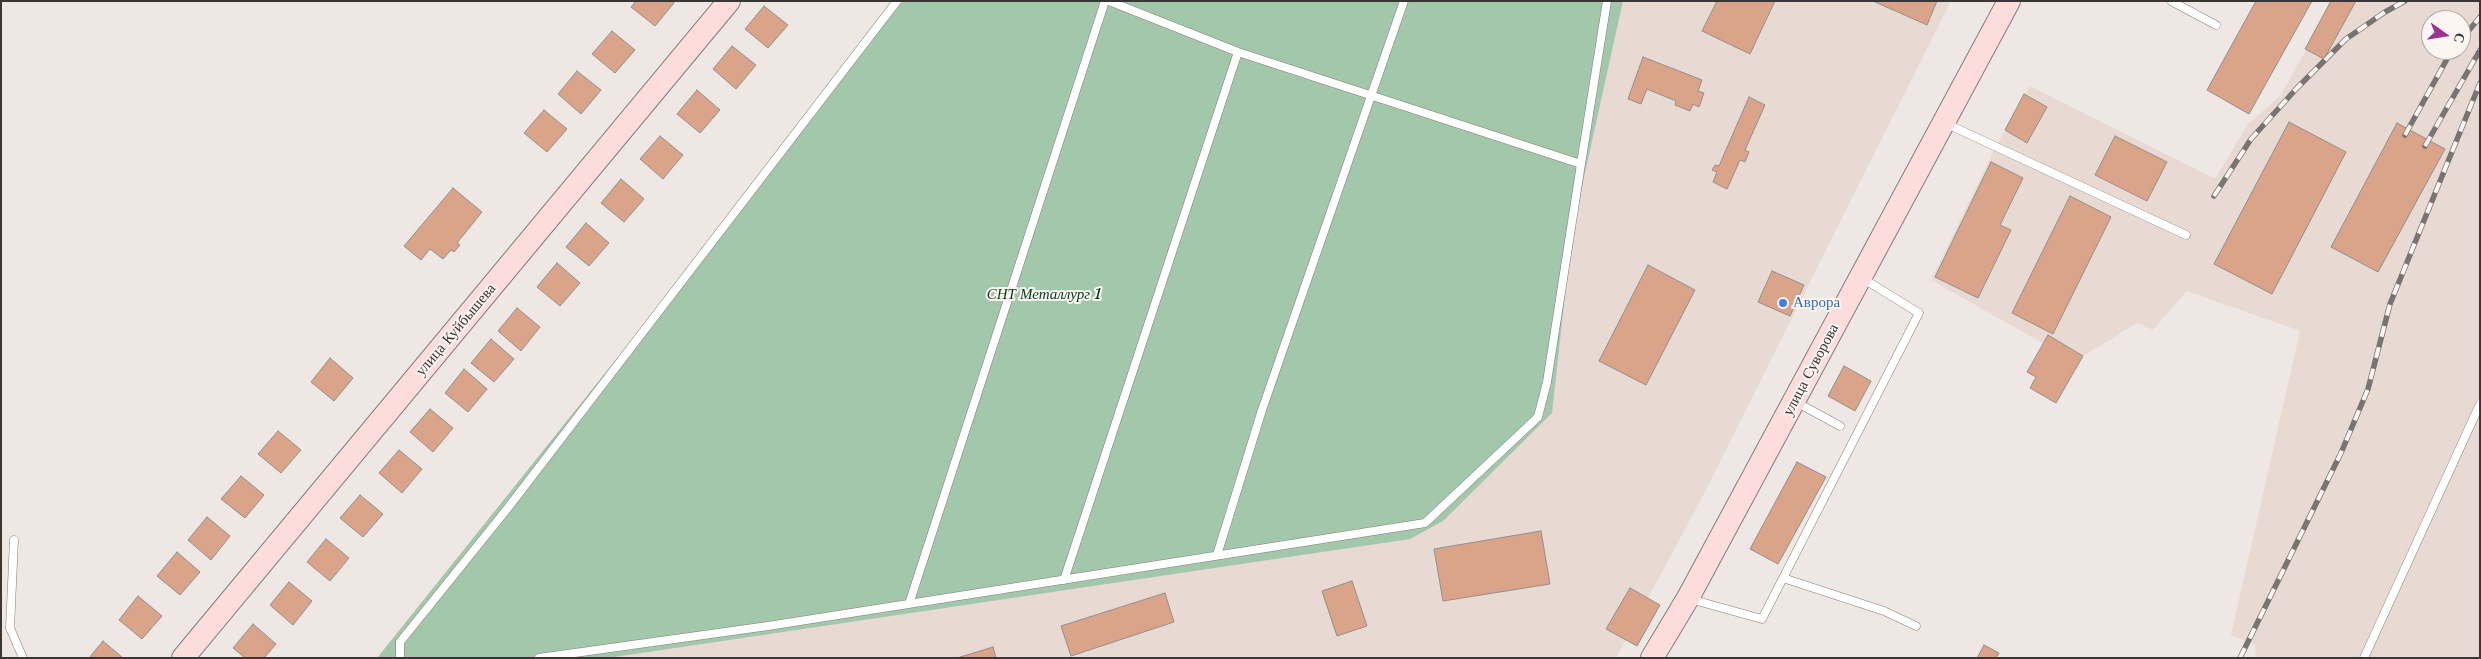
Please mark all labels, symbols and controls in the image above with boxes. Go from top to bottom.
north arrow [2421,10,2471,60]
text: С [2450,31,2470,45]
street label: улица Куйбышева [412,280,500,380]
park label: СНТ Металлург 1 [987,286,1101,304]
place label: Аврора [1793,294,1840,312]
marker: Аврора [1777,297,1789,309]
street label: улица Суворова [1779,321,1843,419]

